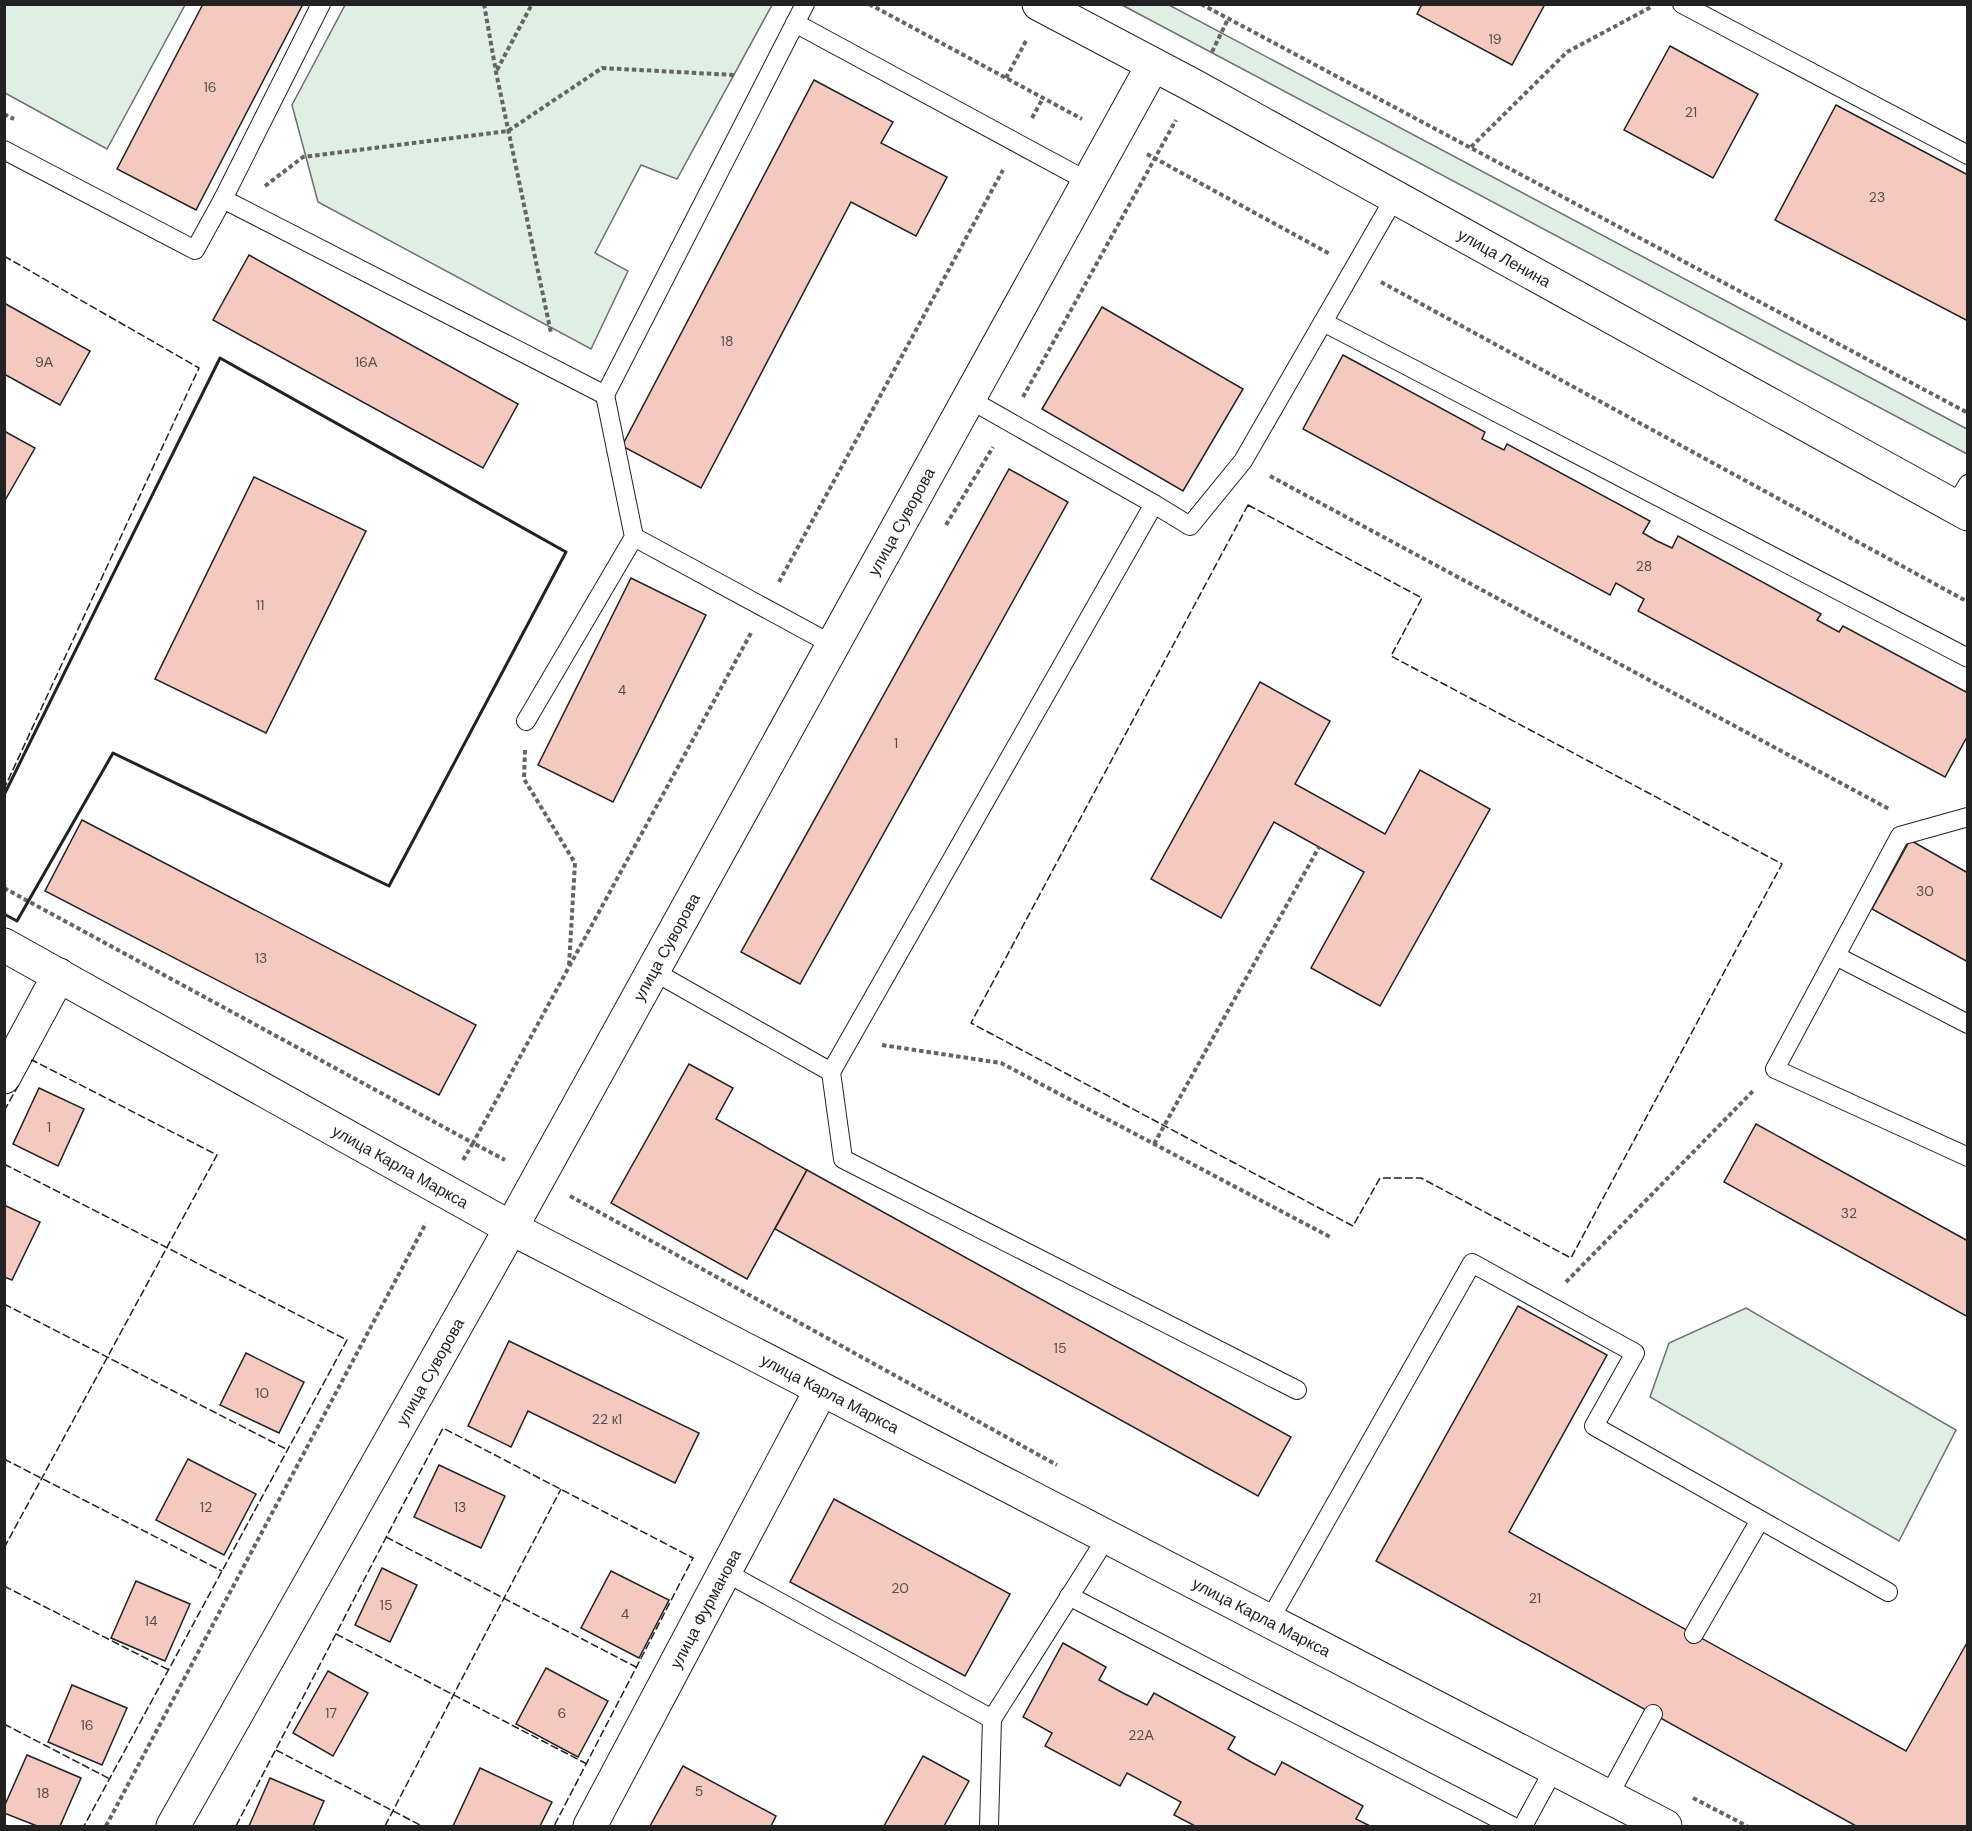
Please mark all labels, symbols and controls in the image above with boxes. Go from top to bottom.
house number: 19 [1488,30,1502,48]
house number: 16 [203,78,217,96]
house number: 21 [1685,103,1697,121]
house number: 23 [1869,188,1885,206]
street label: улица Ленина [1454,223,1555,292]
house number: 18 [721,332,733,350]
house number: 9А [35,353,54,371]
house number: 16А [355,353,378,371]
street label: улица Суворова [863,464,939,579]
house number: 28 [1636,557,1652,575]
house number: 11 [256,596,264,614]
house number: 4 [618,681,627,699]
house number: 1 [894,734,898,752]
house number: 30 [1916,882,1934,900]
street label: улица Суворова [628,889,704,1005]
house number: 13 [255,949,267,967]
house number: 1 [47,1118,51,1136]
street label: улица Карла Маркса [329,1120,472,1213]
house number: 32 [1841,1204,1857,1222]
street label: улица Суворова [391,1314,469,1429]
house number: 15 [1054,1339,1066,1357]
street label: улица Карла Маркса [757,1349,903,1438]
house number: 10 [255,1384,269,1402]
house number: 22 к1 [592,1410,622,1428]
house number: 12 [200,1498,212,1516]
house number: 13 [454,1498,466,1516]
street label: улица Фурманова [665,1545,745,1672]
street label: улица Карла Маркса [1189,1572,1334,1661]
house number: 20 [891,1579,909,1597]
house number: 21 [1529,1589,1541,1607]
house number: 15 [380,1596,392,1614]
house number: 4 [621,1605,630,1623]
house number: 14 [145,1612,158,1630]
house number: 17 [325,1704,337,1722]
house number: 6 [558,1704,566,1722]
house number: 16 [80,1716,94,1734]
house number: 22А [1128,1726,1154,1744]
house number: 5 [695,1782,703,1800]
house number: 18 [37,1784,49,1802]

